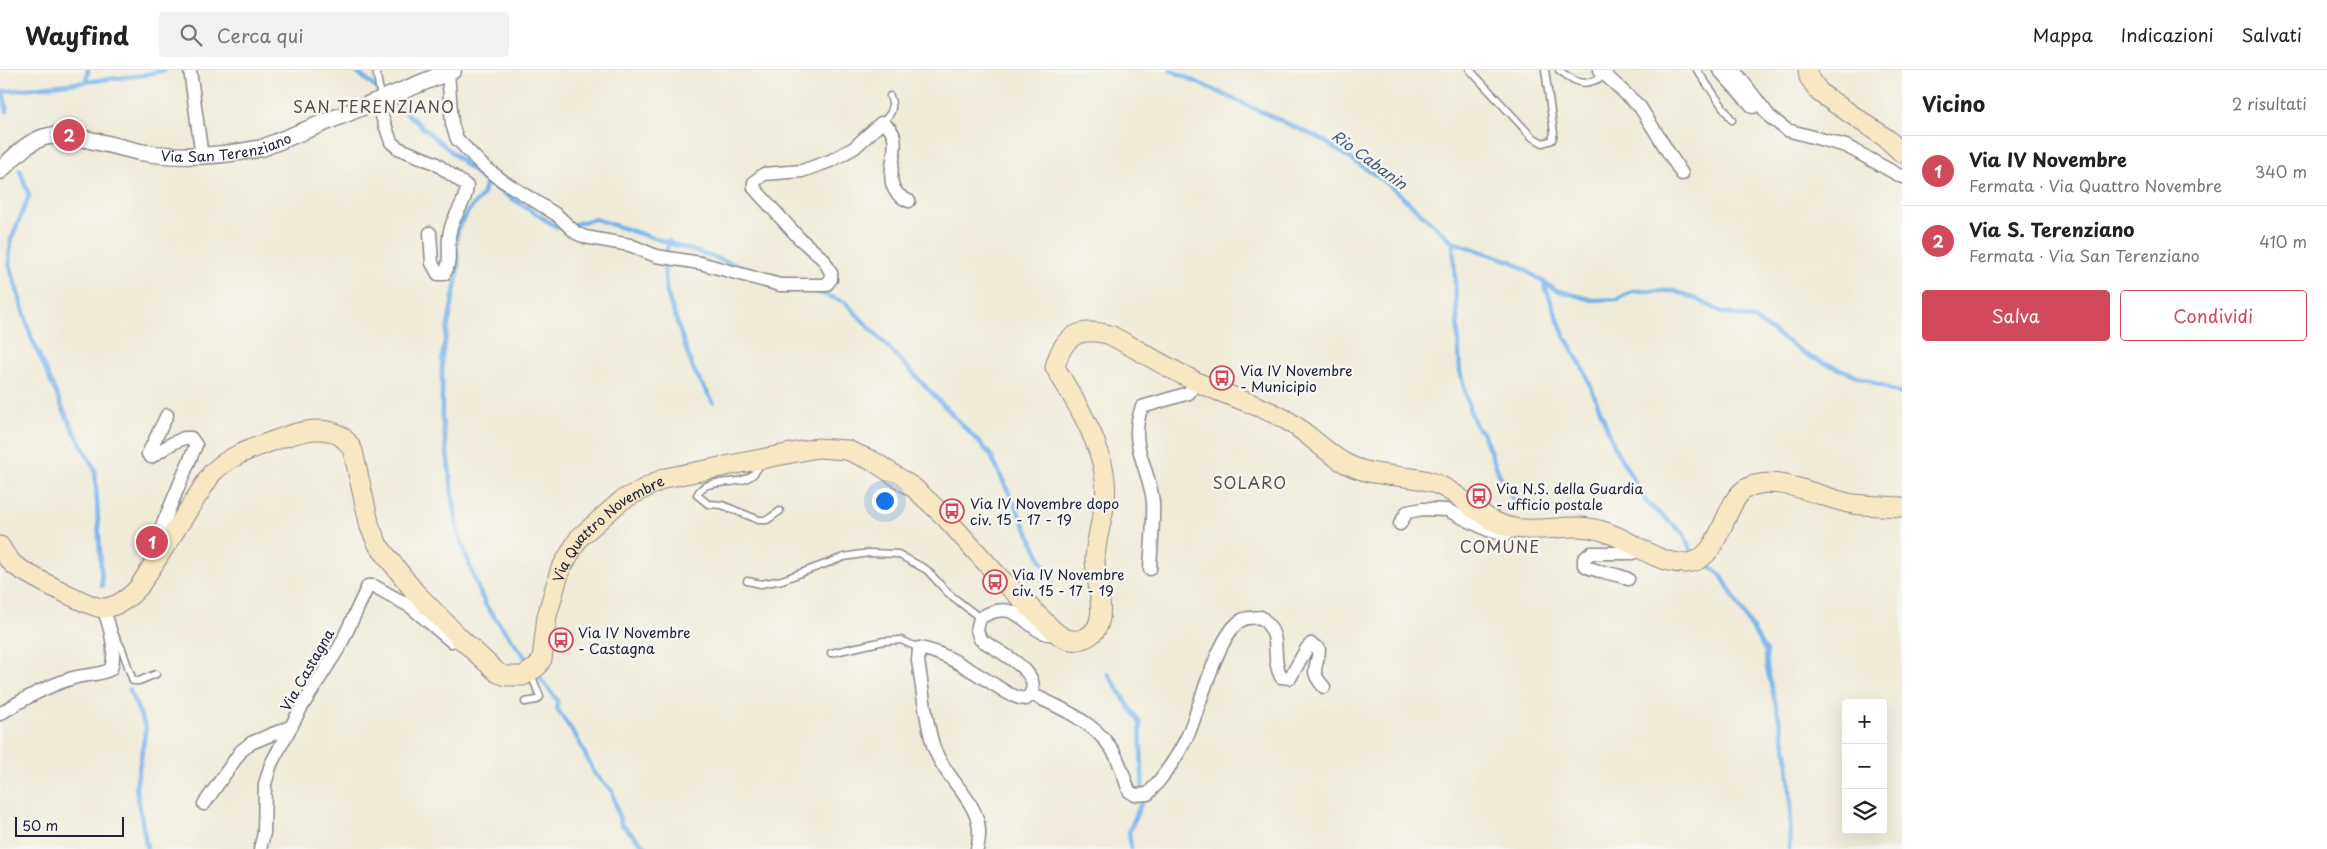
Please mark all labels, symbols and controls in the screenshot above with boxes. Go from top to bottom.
search box [159,12,509,57]
text: Wayfind [25,17,129,53]
icon: search [177,21,205,49]
text: Cerca qui [217,21,304,49]
text: Mappa [2033,21,2093,48]
text: Indicazioni [2121,21,2214,48]
text: Salvati [2242,21,2302,48]
text: Vicino [1922,87,1985,119]
text: 2 risultati [2232,91,2307,115]
district label: SAN TERENZIANO [293,94,455,118]
pin: 2 [53,116,85,154]
water label: Rio Cabanin [1327,124,1413,195]
street label: Via San Terenziano [160,127,294,166]
text: Via IV Novembre [1969,145,2127,173]
text: 1 [1934,159,1942,183]
text: 340 m [2255,159,2307,183]
text: Fermata · Via Quattro Novembre [1969,173,2222,197]
text: Via S. Terenziano [1969,215,2135,243]
text: 2 [1932,229,1944,253]
text: 410 m [2259,229,2307,253]
text: Fermata · Via San Terenziano [1969,243,2200,267]
button: Salva [1922,290,2110,341]
button: Condividi [2120,290,2307,341]
place label: Via IV Novembre - Municipio [1240,360,1352,397]
bus stop icon: Via IV Novembre - Municipio [1209,365,1235,391]
street label: Via Quattro Novembre [547,470,668,584]
district label: SOLARO [1213,470,1287,494]
place label: Via N.S. della Guardia - ufficio postale [1496,478,1643,515]
bus stop icon: Via N.S. della Guardia - ufficio postale [1466,483,1492,509]
your location [872,488,898,514]
place label: Via IV Novembre dopo civ. 15 - 17 - 19 [970,493,1119,530]
bus stop icon: Via IV Novembre dopo civ. 15 - 17 - 19 [939,498,965,524]
pin: 1 [136,523,168,561]
district label: COMUNE [1460,534,1540,558]
place label: Via IV Novembre civ. 15 - 17 - 19 [1012,564,1124,601]
bus stop icon: Via IV Novembre civ. 15 - 17 - 19 [982,569,1008,595]
place label: Via IV Novembre - Castagna [578,622,690,659]
street label: Via Castagna [275,625,339,715]
bus stop icon: Via IV Novembre - Castagna [548,627,574,653]
map controls [1842,699,1887,834]
button: + [1842,699,1887,744]
button: − [1842,744,1887,789]
button: layers [1842,789,1887,834]
scale bar [15,814,124,837]
text: 50 m [22,815,58,836]

